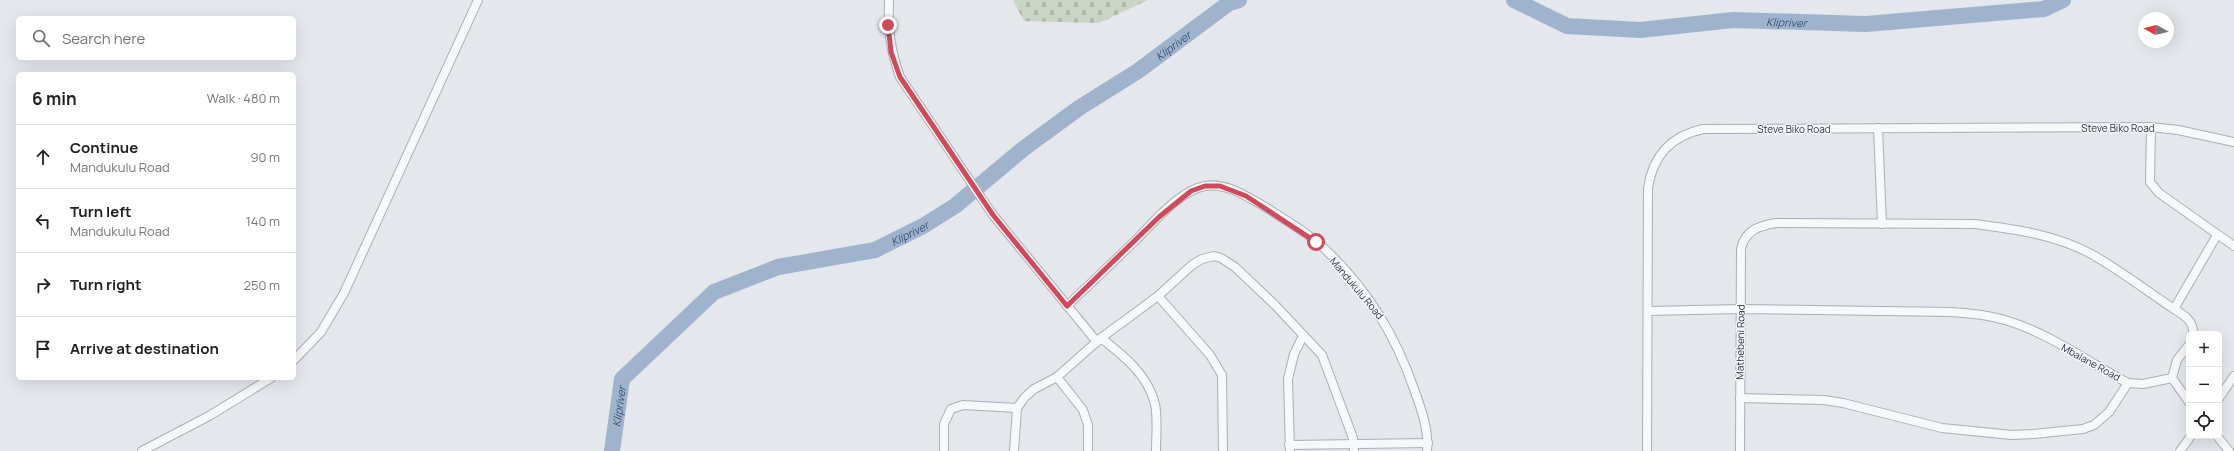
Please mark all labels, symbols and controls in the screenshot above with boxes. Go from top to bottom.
north arrow [2138,12,2174,48]
water label: Klipriver [1766,13,1809,30]
search box [16,16,296,60]
route end [879,16,897,34]
water label: Klipriver [1152,26,1195,63]
icon: search [30,27,52,49]
text: Search here [62,28,145,49]
text: 6 min [32,87,77,110]
text: Walk · 480 m [207,89,280,107]
street label: Steve Biko Road [2081,121,2155,135]
street label: Steve Biko Road [1757,122,1831,136]
text: Continue [70,137,138,158]
icon: ahead [32,146,54,168]
text: 90 m [250,148,280,166]
text: Mandukulu Road [70,158,170,176]
text: Turn left [70,201,132,222]
icon: left [32,210,54,232]
text: 140 m [246,212,280,230]
water label: Klipriver [888,216,933,249]
text: Mandukulu Road [70,222,170,240]
route start [1307,233,1325,251]
street label: Mandukulu Road [1327,254,1387,322]
icon: right [32,274,54,296]
text: Turn right [70,274,141,295]
text: 250 m [244,276,280,294]
street label: Mathebeni Road [1732,304,1748,380]
map controls [2186,331,2222,439]
button: + [2186,331,2222,367]
icon: arrive [32,338,54,360]
text: Arrive at destination [70,338,219,359]
street label: Mbalane Road [2059,340,2123,384]
button: − [2186,367,2222,403]
water label: Klipriver [608,383,629,428]
button: locate [2186,403,2222,439]

